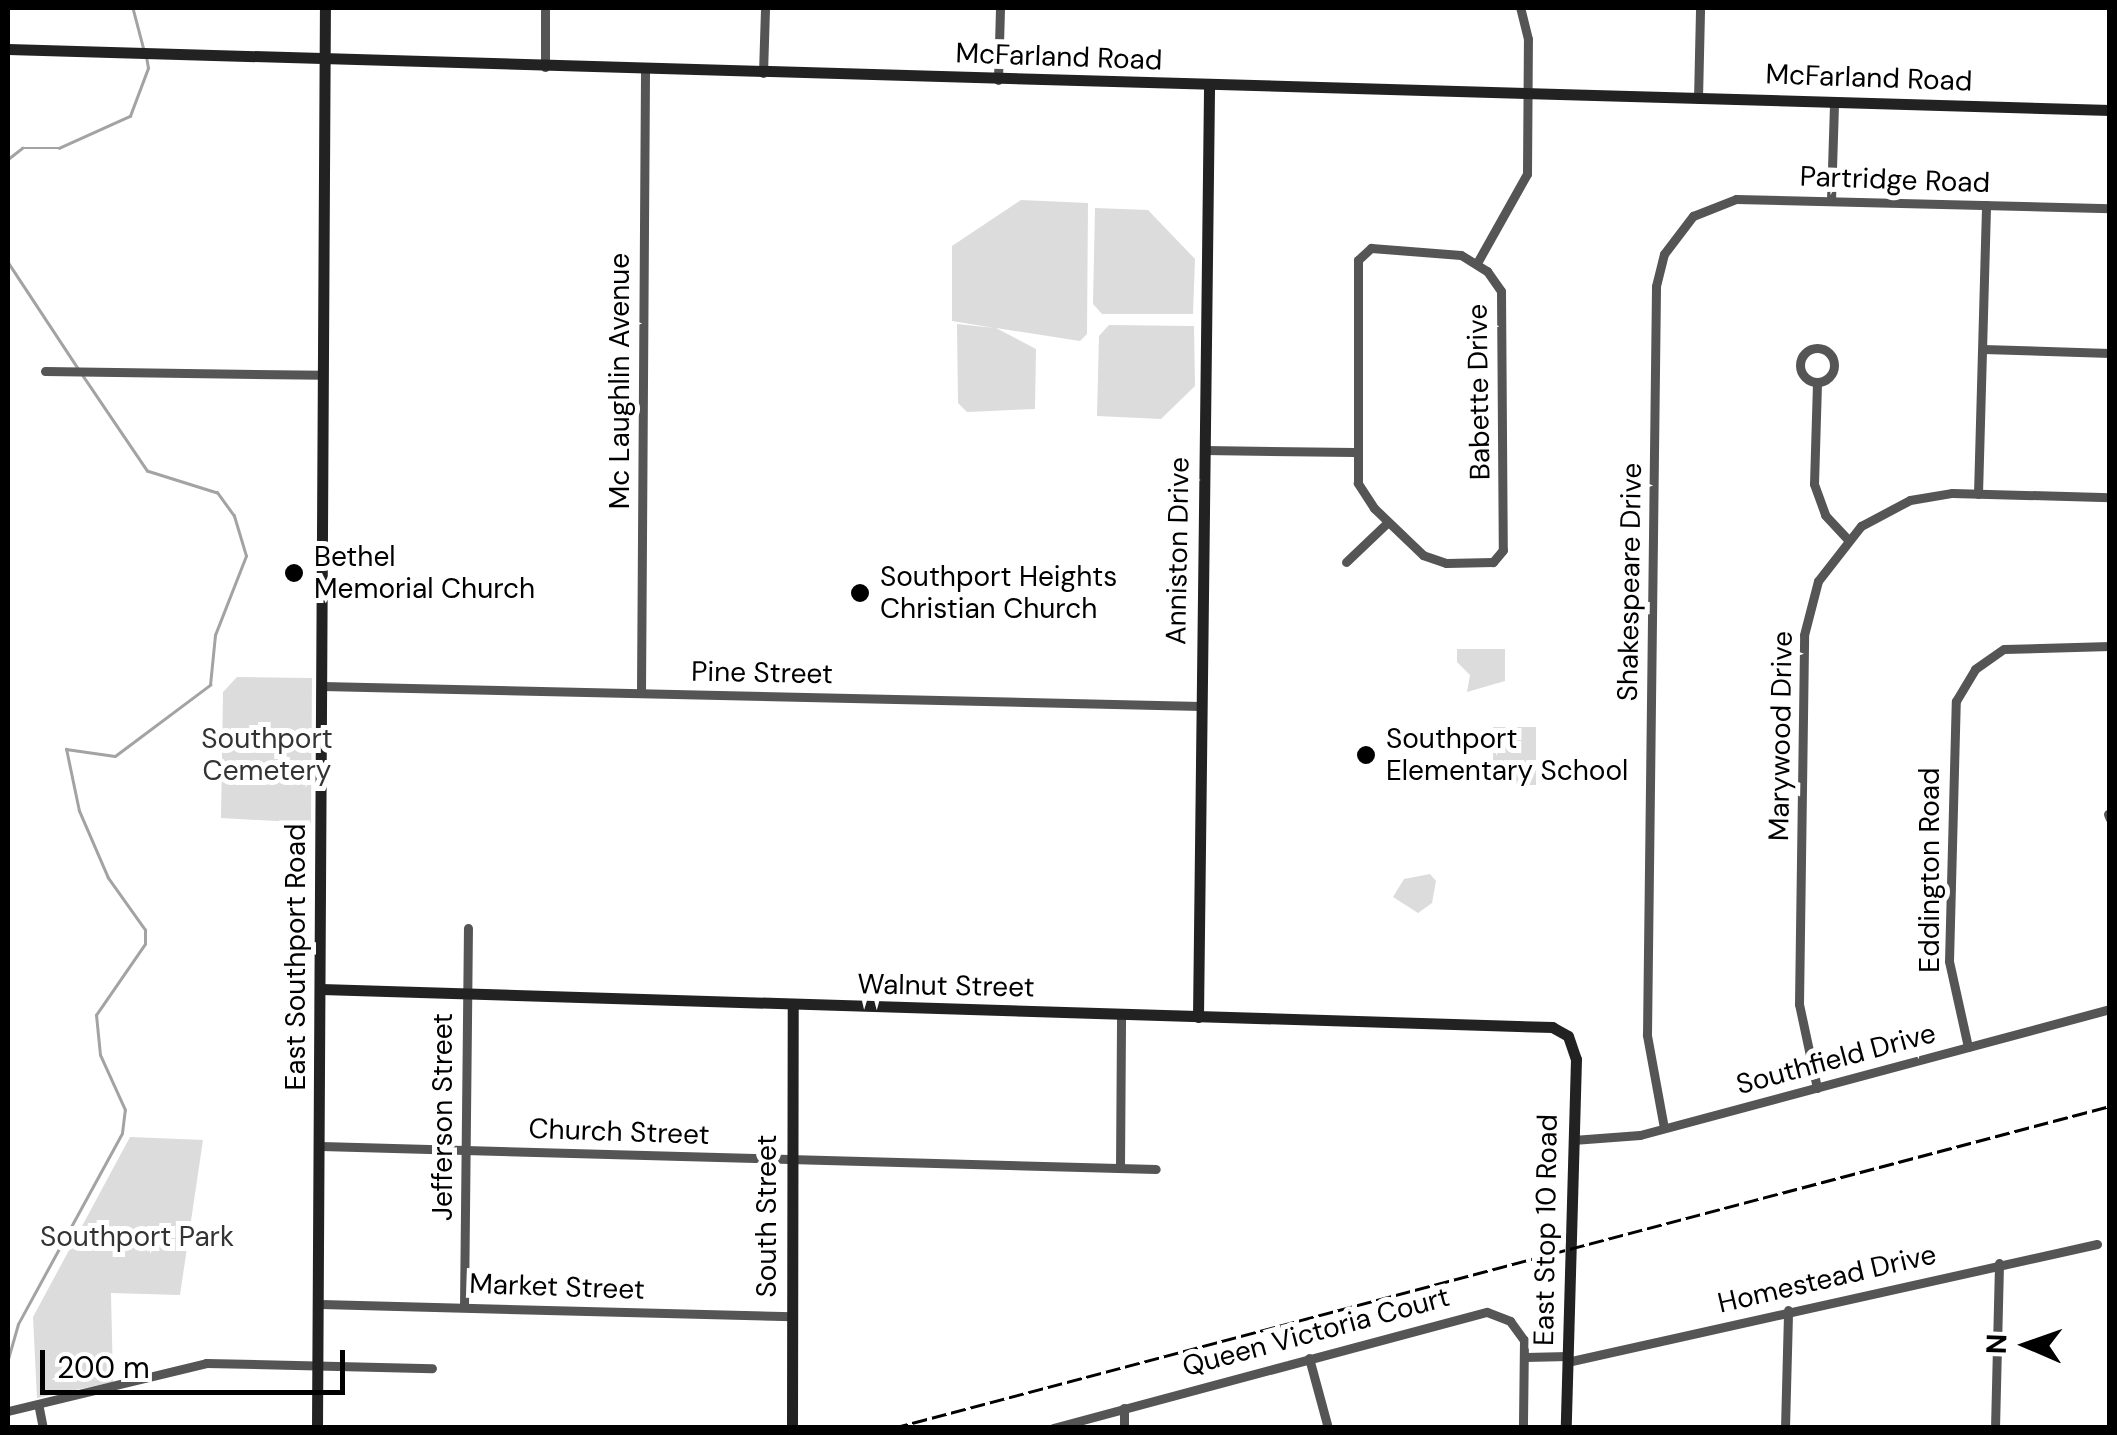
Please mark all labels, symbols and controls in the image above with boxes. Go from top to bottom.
street label: McFarland Road [955,37,1163,77]
street label: McFarland Road [1765,58,1973,98]
street label: Partridge Road [1799,160,1991,200]
street label: Mc Laughlin Avenue [603,253,637,509]
street label: Babette Drive [1461,304,1497,480]
street label: Anniston Drive [1160,457,1196,645]
street label: Shakespeare Drive [1611,462,1649,702]
place label: Bethel Memorial Church [314,540,535,606]
place label: Southport Heights Christian Church [880,560,1117,626]
marker: Bethel Memorial Church [283,562,305,584]
marker: Southport Heights Christian Church [849,582,871,604]
street label: Marywood Drive [1762,631,1800,841]
street label: Pine Street [691,655,833,691]
park label: Southport Cemetery [201,722,333,788]
place label: Southport Elementary School [1386,722,1628,788]
marker: Southport Elementary School [1355,744,1377,766]
street label: Eddington Road [1913,767,1947,973]
street label: East Southport Road [279,824,313,1090]
street label: Walnut Street [857,968,1035,1004]
street label: Jefferson Street [426,1013,460,1221]
street label: Southfield Drive [1733,1016,1939,1102]
street label: Church Street [528,1112,710,1152]
street label: East Stop 10 Road [1527,1114,1565,1346]
street label: South Street [750,1135,784,1297]
park label: Southport Park [40,1220,234,1254]
street label: Homestead Drive [1715,1238,1939,1320]
street label: Market Street [469,1267,645,1307]
street label: Queen Victoria Court [1179,1280,1453,1384]
north arrow [1977,1295,2077,1395]
scale bar [45,1330,350,1392]
text: N [1978,1333,2015,1355]
text: 200 m [57,1348,150,1387]

